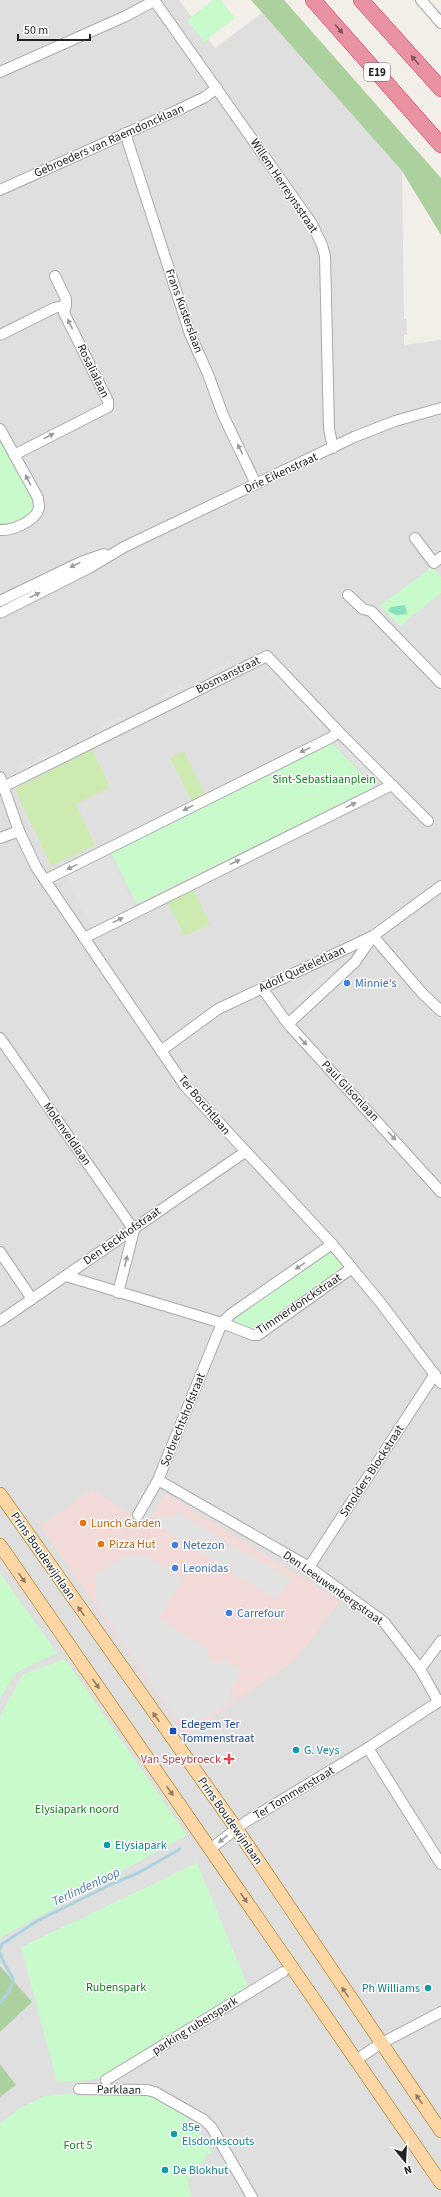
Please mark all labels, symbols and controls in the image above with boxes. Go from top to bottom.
scale bar [18,16,90,42]
text: 50 m [24,22,48,39]
one-way arrow [334,24,344,34]
one-way arrow [410,55,420,65]
road number: E19 [364,63,390,81]
street label: Gebroeders van Raemdoncklaan [31,100,187,182]
street label: Willem Herreynsstraat [246,135,322,237]
street label: Frans Kusterslaan [161,267,207,355]
one-way arrow [67,318,73,329]
street label: Rosalialaan [73,341,113,401]
one-way arrow [43,433,54,439]
one-way arrow [236,444,243,455]
street label: Drie Eikenstraat [242,449,320,497]
one-way arrow [25,475,32,486]
one-way arrow [69,562,80,568]
one-way arrow [29,592,40,598]
street label: Bosmanstraat [193,652,263,698]
one-way arrow [299,747,310,753]
park label: Sint-Sebastiaanplein [272,771,376,788]
one-way arrow [346,802,357,808]
one-way arrow [183,805,194,811]
one-way arrow [229,859,240,865]
one-way arrow [66,863,78,870]
one-way arrow [113,917,124,923]
street label: Adolf Queteletlaan [256,942,348,996]
place label: Minnie's [355,975,396,992]
marker: Minnie's [342,978,352,988]
one-way arrow [299,1036,308,1046]
street label: Paul Gilsonlaan [317,1057,383,1125]
street label: Ter Borchtlaan [174,1071,234,1139]
street label: Molenveldlaan [39,1099,95,1169]
one-way arrow [387,1131,396,1141]
street label: Den Eeckhofstraat [80,1203,164,1269]
one-way arrow [123,1255,129,1267]
one-way arrow [295,1262,305,1270]
street label: Timmerdonckstraat [253,1269,345,1339]
street label: Sorbrechtshofstraat [156,1371,210,1469]
street label: Smolders Blockstraat [336,1422,408,1520]
street label: Prins Boudewijnlaan [6,1509,80,1603]
place label: Lunch Garden [91,1515,161,1532]
marker: Lunch Garden [78,1518,88,1528]
place label: Pizza Hut [109,1536,156,1553]
place label: Netezon [183,1537,225,1554]
marker: Pizza Hut [96,1539,106,1549]
marker: Netezon [170,1540,180,1550]
street label: Den Leeuwenbergstraat [279,1547,387,1629]
place label: Leonidas [183,1560,228,1577]
marker: Leonidas [170,1563,180,1573]
one-way arrow [18,1572,26,1583]
one-way arrow [77,1605,85,1616]
place label: Carrefour [237,1605,285,1622]
marker: Carrefour [224,1608,234,1618]
one-way arrow [92,1679,100,1690]
one-way arrow [152,1712,160,1722]
place label: Edegem Ter Tommenstraat [181,1716,254,1747]
marker: Edegem Ter Tommenstraat [168,1726,178,1736]
place label: G. Veys [304,1742,339,1759]
marker: G. Veys [291,1745,301,1755]
place label: Van Speybroeck [141,1751,221,1768]
marker: Van Speybroeck [224,1754,234,1764]
street label: Ter Tommenstraat [250,1762,338,1824]
street label: Prins Boudewijnlaan [193,1774,267,1868]
one-way arrow [166,1786,174,1797]
park label: Elysiapark noord [35,1801,119,1818]
one-way arrow [217,1834,228,1843]
place label: Elysiapark [115,1837,167,1854]
marker: Elysiapark [102,1840,112,1850]
water label: Terlindenloop [49,1863,123,1911]
one-way arrow [240,1893,248,1904]
park label: Rubenspark [86,1979,146,1996]
place label: Ph Williams [362,1980,420,1997]
marker: Ph Williams [423,1983,433,1993]
one-way arrow [342,1986,349,1998]
street label: parking rubenspark [149,1993,241,2059]
street label: Parklaan [97,2081,141,2099]
one-way arrow [415,2094,423,2105]
place label: 85e Elsdonkscouts [182,2119,254,2150]
marker: 85e Elsdonkscouts [169,2129,179,2139]
park label: Fort 5 [64,2137,92,2154]
north arrow [385,2141,425,2181]
place label: De Blokhut [173,2162,228,2179]
text: N [402,2162,414,2178]
marker: De Blokhut [160,2165,170,2175]

